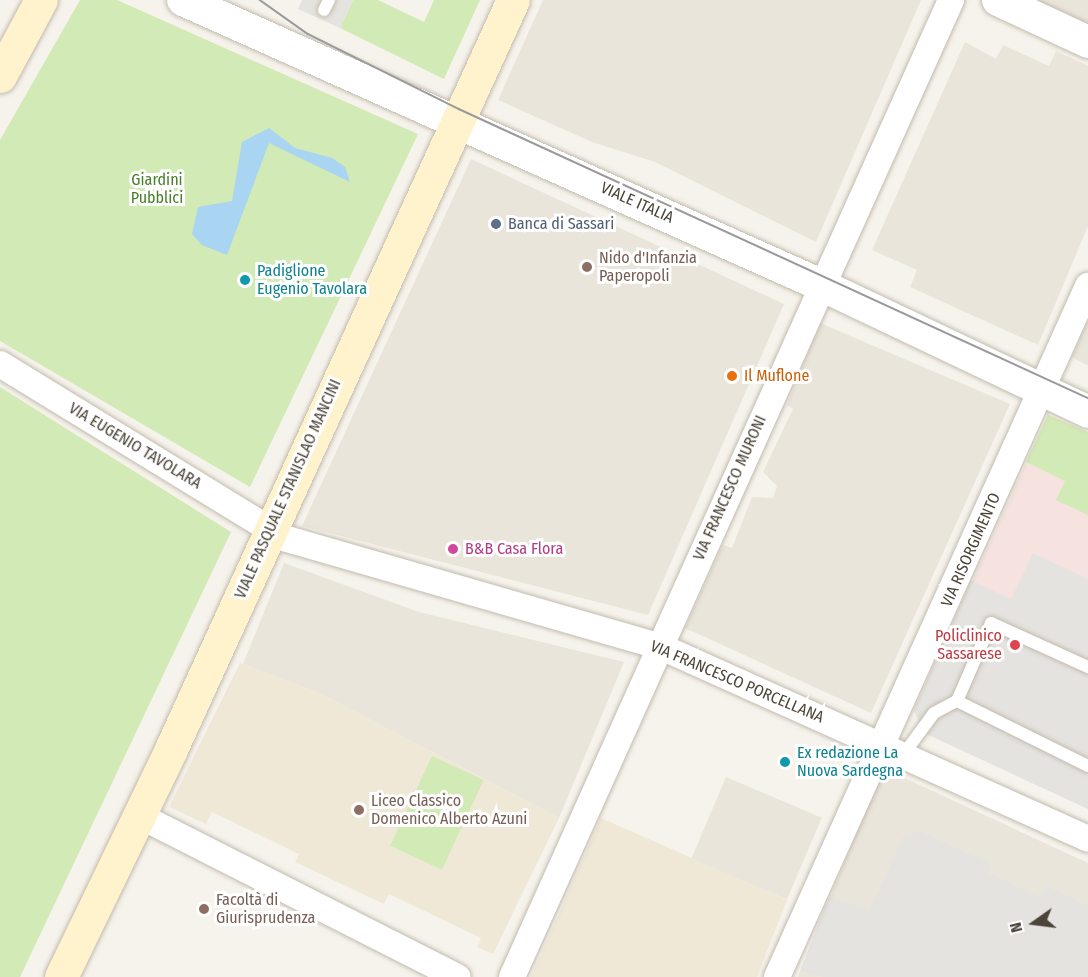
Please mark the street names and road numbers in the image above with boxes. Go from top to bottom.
street label: VIALE ITALIA [597,178,677,228]
street label: VIALE PASQUALE STANISLAO MANCINI [231,376,345,602]
street label: VIA EUGENIO TAVOLARA [65,399,205,493]
street label: VIA FRANCESCO MURONI [689,413,771,563]
street label: VIA RISORGIMENTO [937,490,1005,610]
street label: VIA FRANCESCO PORCELLANA [647,637,827,727]

